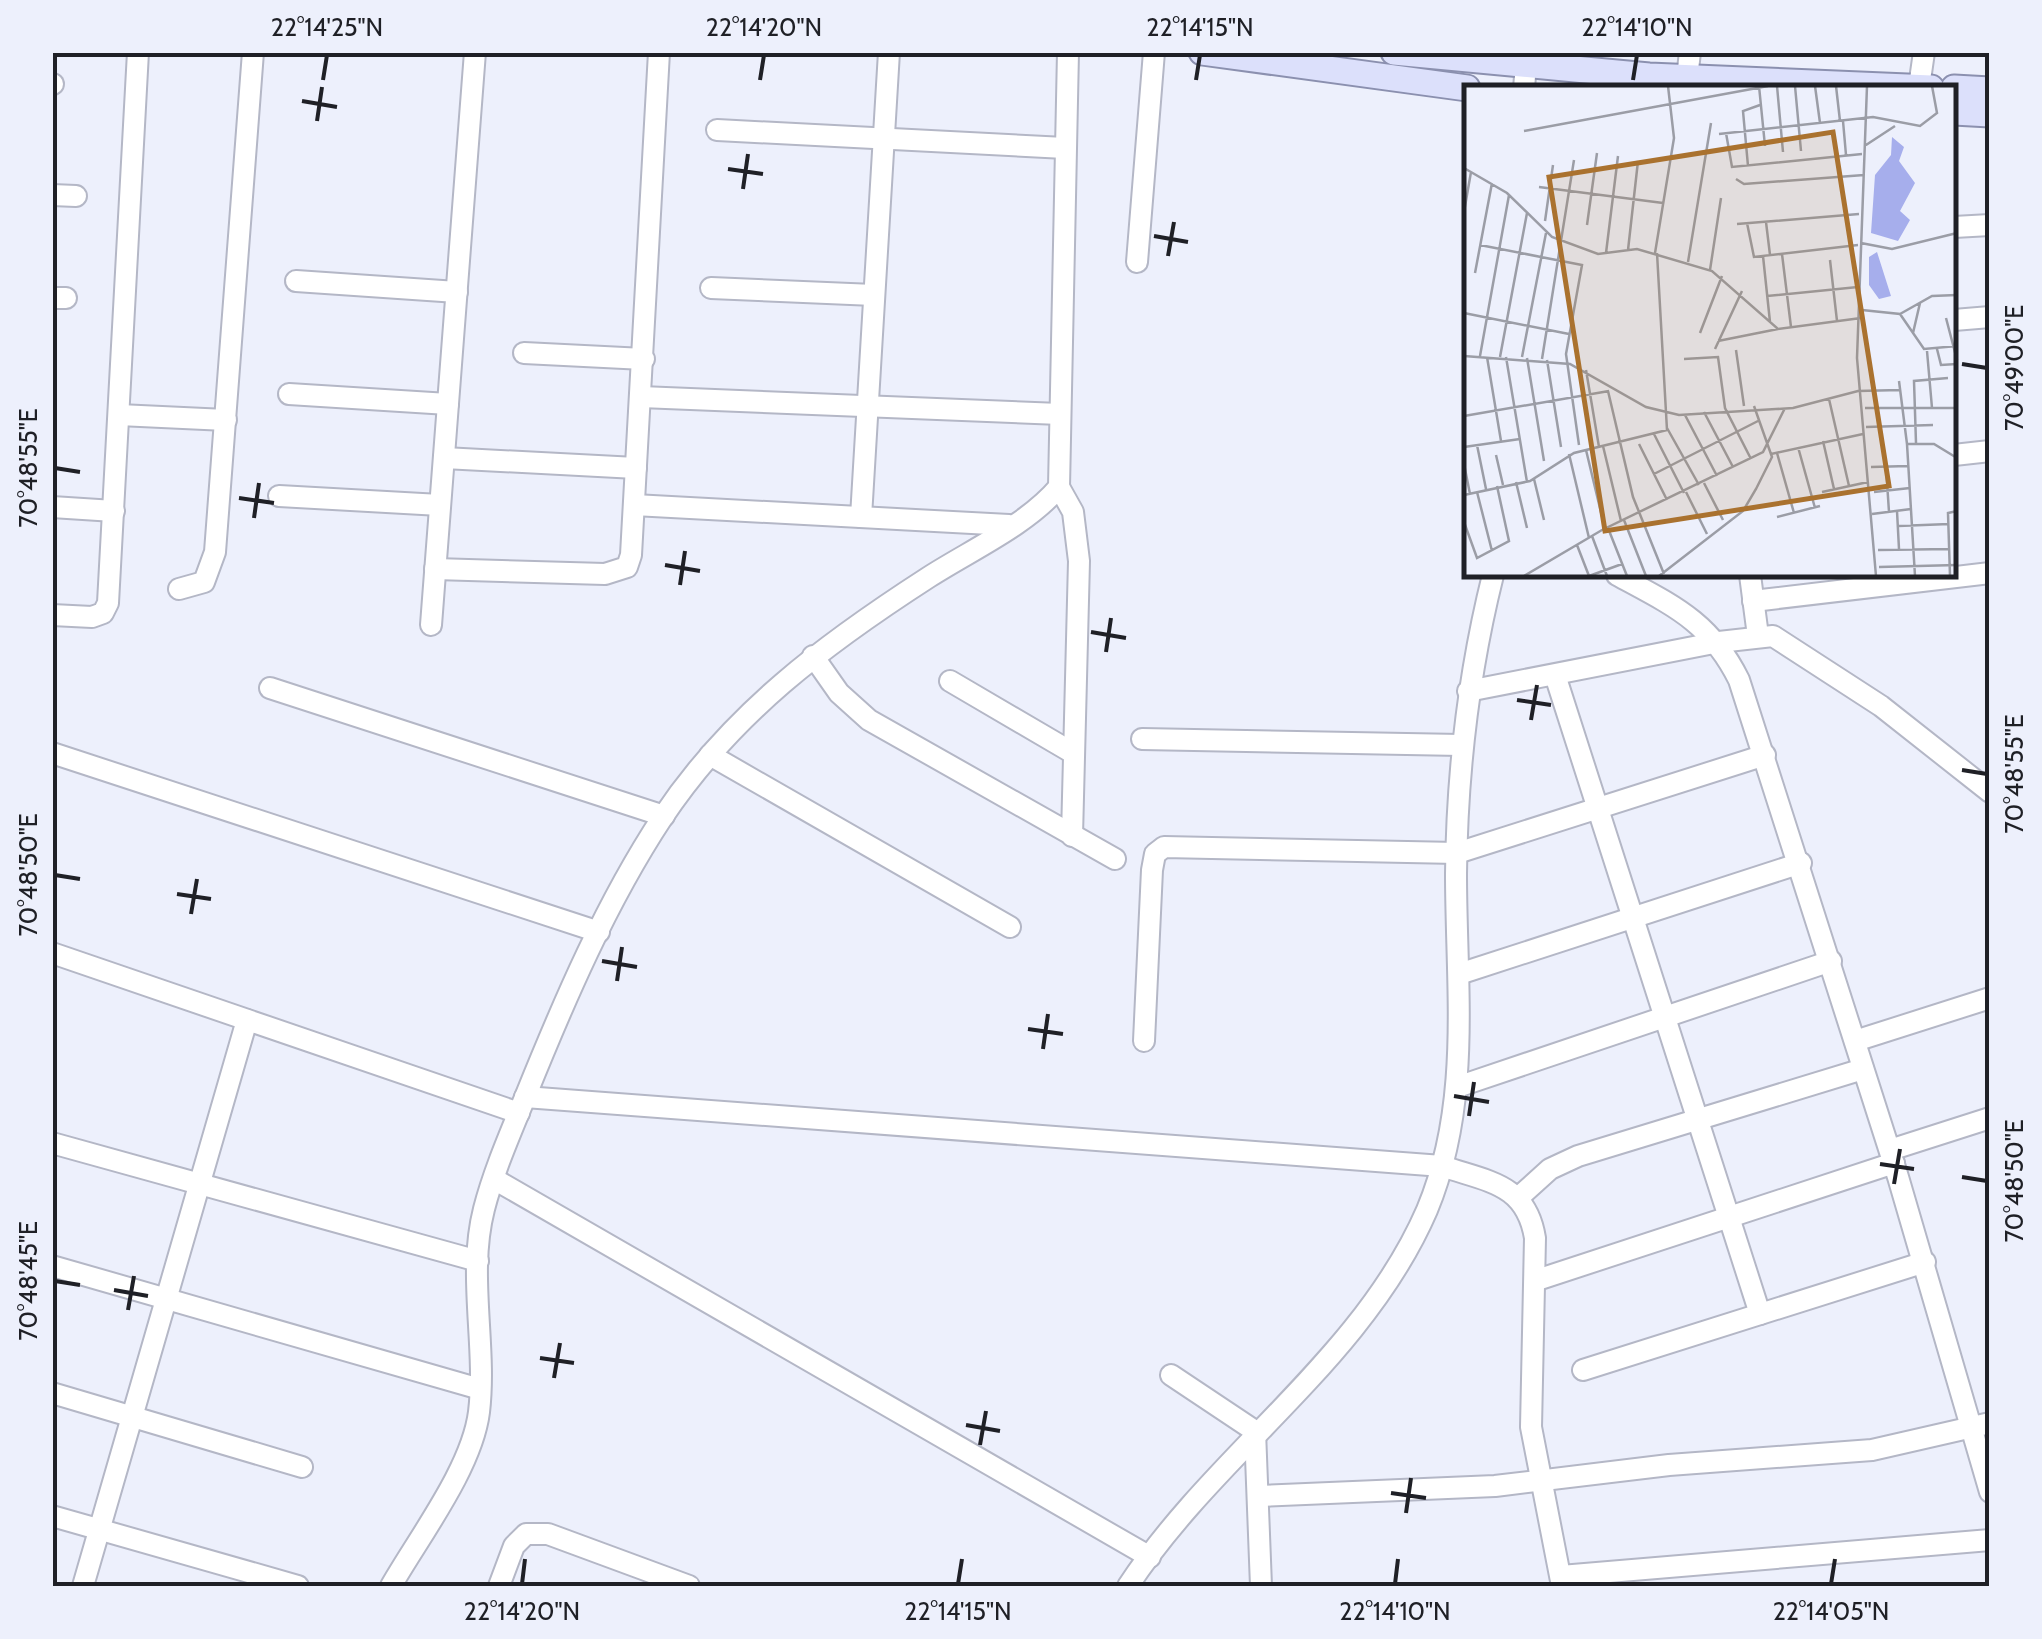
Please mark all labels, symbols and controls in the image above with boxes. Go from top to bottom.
text: 22°14'25"N [271,12,383,42]
text: 22°14'20"N [706,12,822,42]
text: 22°14'15"N [1146,12,1254,42]
text: 22°14'10"N [1581,12,1693,42]
inset map [1464,85,1957,578]
text: 70°49'00"E [1999,305,2029,431]
text: 70°48'55"E [13,408,43,528]
text: 70°48'55"E [1999,714,2029,834]
text: 70°48'50"E [13,813,43,937]
text: 70°48'50"E [1999,1119,2029,1243]
text: 70°48'45"E [13,1221,43,1341]
text: 22°14'20"N [464,1596,580,1626]
text: 22°14'15"N [904,1596,1012,1626]
text: 22°14'10"N [1339,1596,1451,1626]
text: 22°14'05"N [1773,1596,1889,1626]

